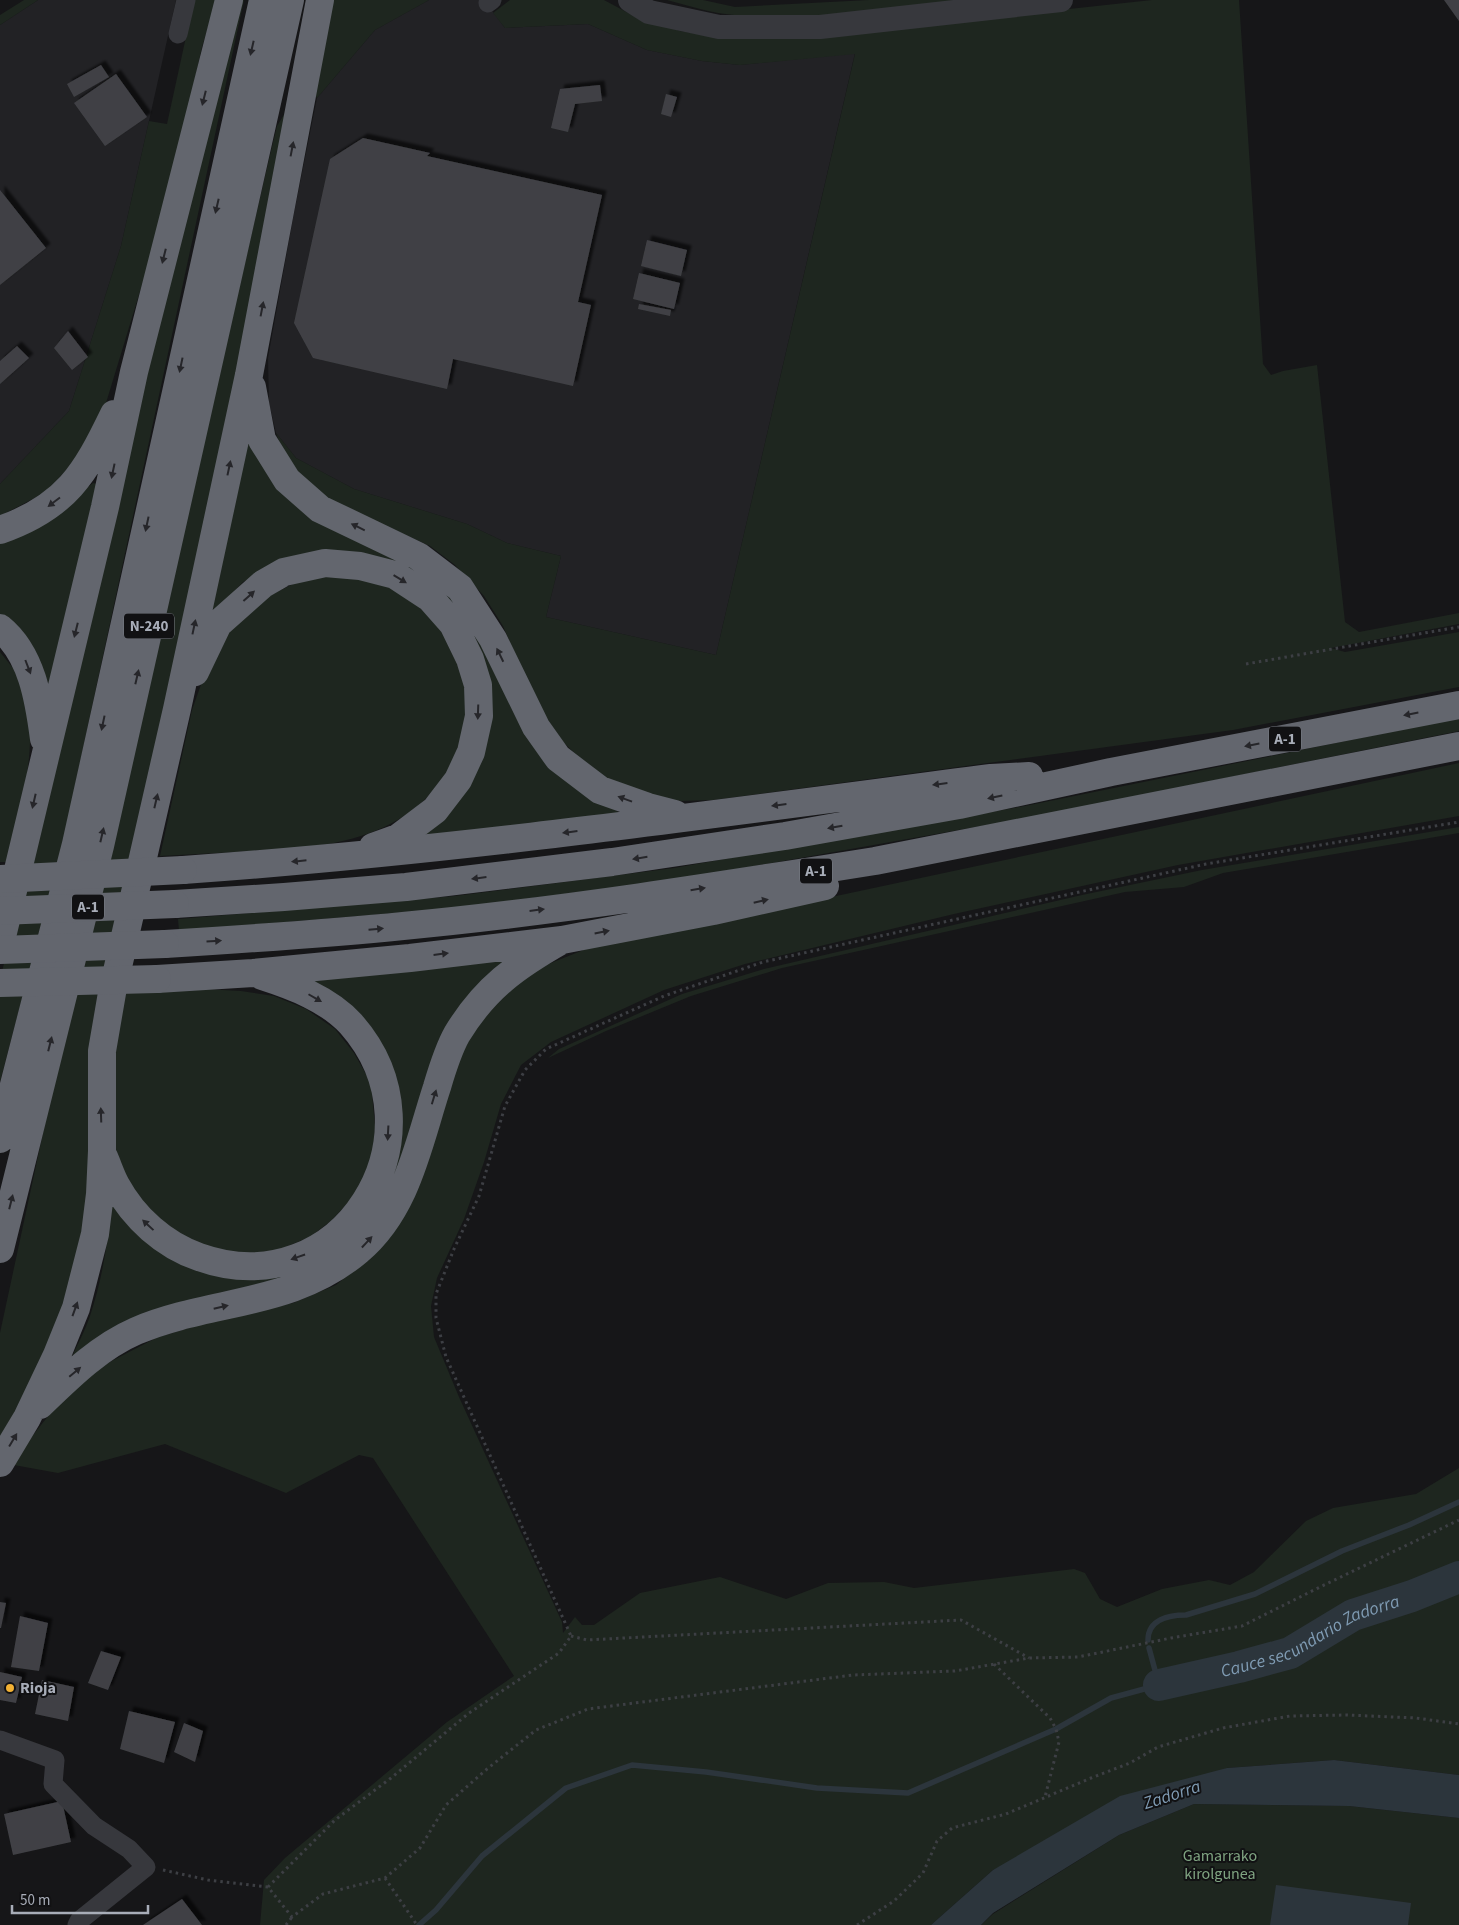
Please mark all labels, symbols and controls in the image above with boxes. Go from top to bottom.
one-way arrow [248,40,256,55]
one-way arrow [200,91,208,106]
one-way arrow [289,141,297,157]
one-way arrow [213,199,221,214]
one-way arrow [159,248,167,263]
one-way arrow [258,302,266,317]
one-way arrow [177,357,185,373]
one-way arrow [225,461,233,476]
one-way arrow [108,464,116,480]
one-way arrow [48,496,61,507]
one-way arrow [142,516,150,532]
one-way arrow [351,523,365,531]
one-way arrow [394,575,407,584]
one-way arrow [243,590,255,602]
road number: N-240 [124,614,174,638]
one-way arrow [191,619,199,635]
one-way arrow [71,622,79,637]
one-way arrow [496,647,505,662]
one-way arrow [24,660,32,674]
one-way arrow [134,668,142,684]
one-way arrow [474,704,482,720]
one-way arrow [1403,711,1419,719]
one-way arrow [99,716,107,731]
road number: A-1 [1269,726,1301,752]
one-way arrow [1243,742,1259,750]
one-way arrow [932,781,948,789]
one-way arrow [30,793,38,808]
one-way arrow [152,793,160,808]
one-way arrow [987,793,1002,801]
one-way arrow [617,795,632,802]
one-way arrow [771,801,787,809]
one-way arrow [827,823,843,831]
one-way arrow [98,828,106,843]
one-way arrow [562,828,578,836]
one-way arrow [632,854,648,862]
one-way arrow [290,858,306,866]
road number: A-1 [800,858,832,884]
one-way arrow [470,874,486,882]
one-way arrow [691,884,707,892]
road number: A-1 [72,894,104,920]
one-way arrow [754,896,770,904]
one-way arrow [530,906,546,914]
one-way arrow [368,924,384,932]
one-way arrow [594,928,610,936]
one-way arrow [206,936,222,944]
one-way arrow [433,950,449,958]
one-way arrow [307,994,322,1002]
one-way arrow [47,1037,55,1052]
one-way arrow [430,1089,438,1104]
one-way arrow [97,1107,105,1123]
one-way arrow [383,1125,391,1141]
one-way arrow [7,1194,15,1209]
one-way arrow [142,1219,154,1231]
one-way arrow [361,1237,373,1249]
one-way arrow [290,1253,305,1261]
one-way arrow [72,1302,79,1317]
one-way arrow [213,1303,229,1311]
one-way arrow [68,1367,81,1378]
one-way arrow [9,1434,18,1447]
water label: Cauce secundario Zadorra [1218,1588,1403,1683]
place label: Rioja [20,1677,56,1699]
marker: Rioja [4,1682,16,1694]
water label: Zadorra [1139,1774,1204,1816]
park label: Gamarrako kirolgunea [1183,1845,1257,1885]
scale bar [12,1882,149,1914]
text: 50 m [20,1890,50,1911]

